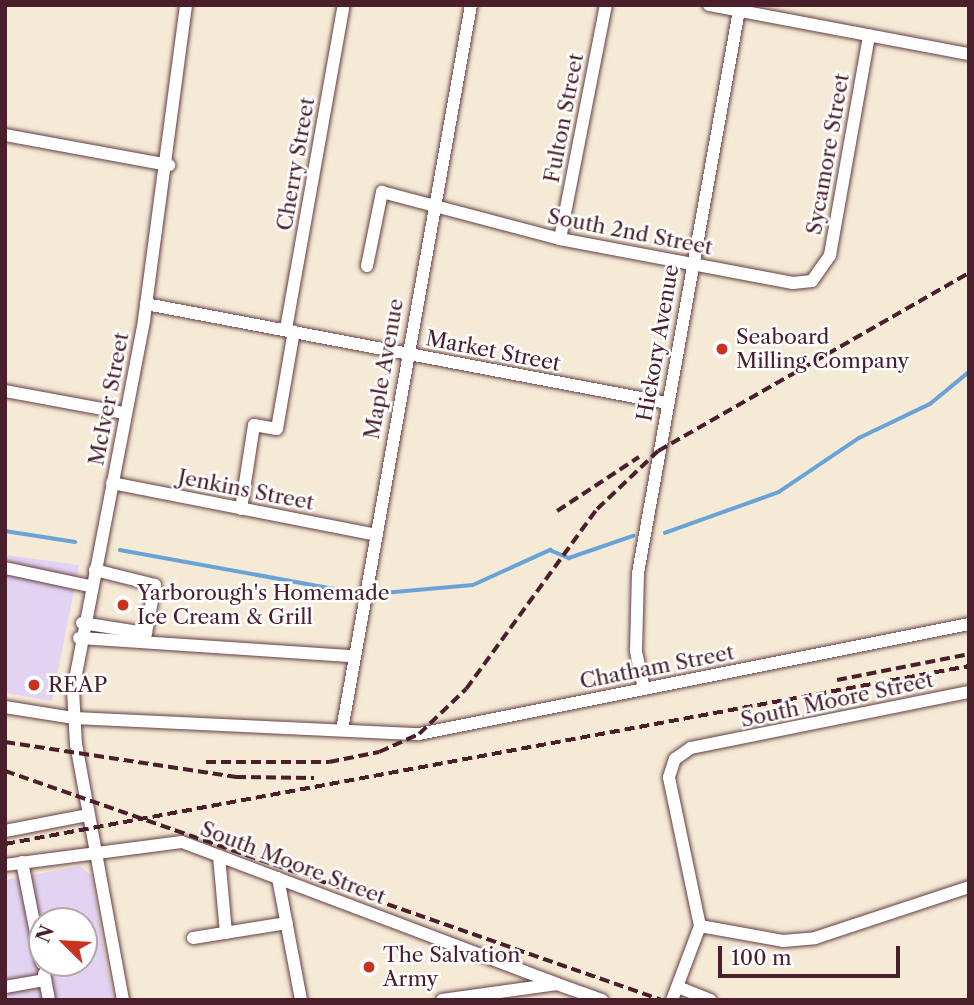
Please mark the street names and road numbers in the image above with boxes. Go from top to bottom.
street label: Fulton Street [539,51,589,185]
street label: Sycamore Street [801,71,855,237]
street label: Cherry Street [272,95,320,233]
street label: South 2nd Street [545,204,715,260]
street label: Hickory Avenue [632,262,684,424]
street label: Maple Avenue [359,296,409,442]
street label: Market Street [424,326,562,376]
street label: McIver Street [84,330,134,468]
street label: Jenkins Street [176,464,316,516]
street label: Chatham Street [578,640,736,694]
street label: South Moore Street [738,667,936,733]
street label: South Moore Street [197,816,389,910]

